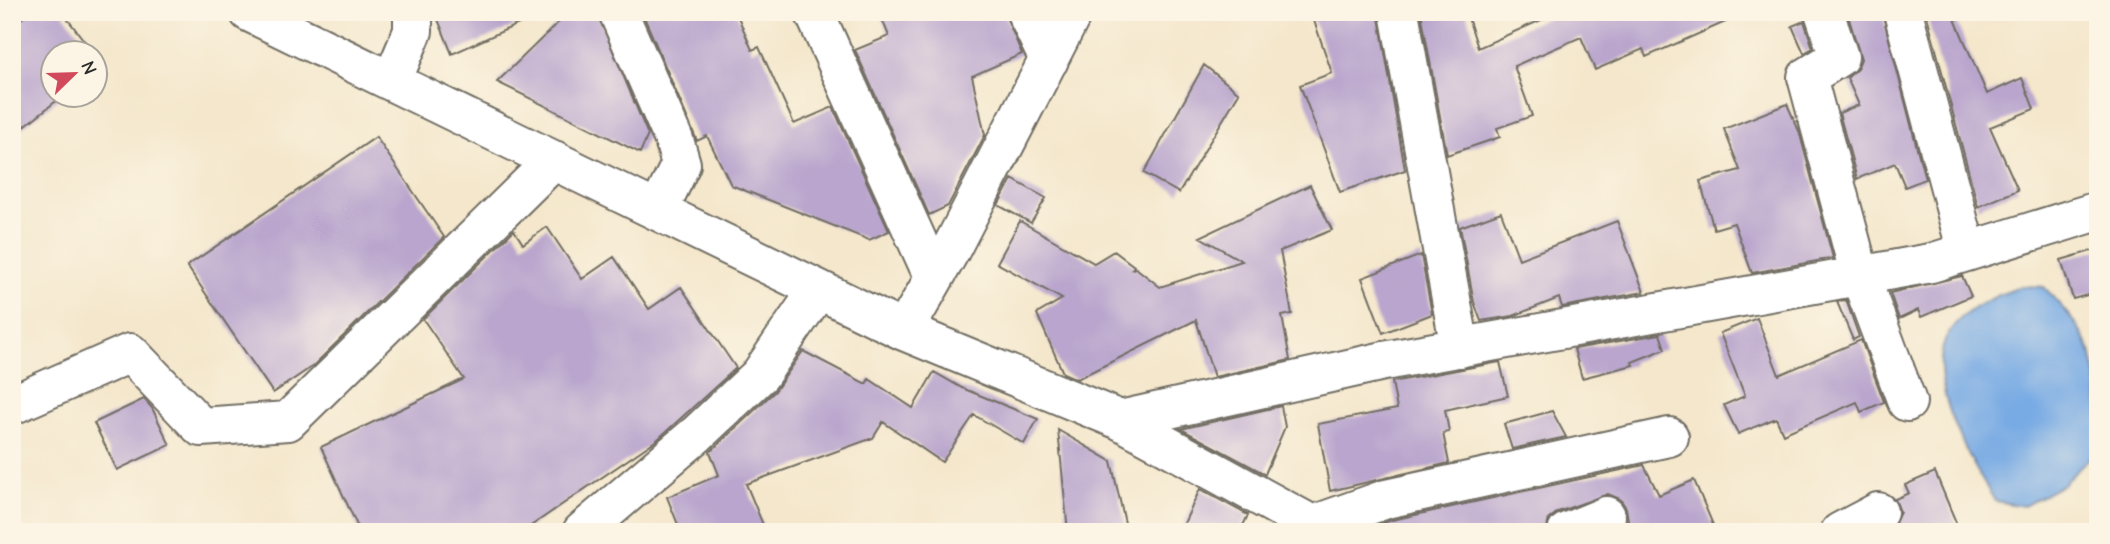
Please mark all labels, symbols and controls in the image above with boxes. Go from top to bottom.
north arrow [38,38,108,108]
text: N [76,58,101,78]

